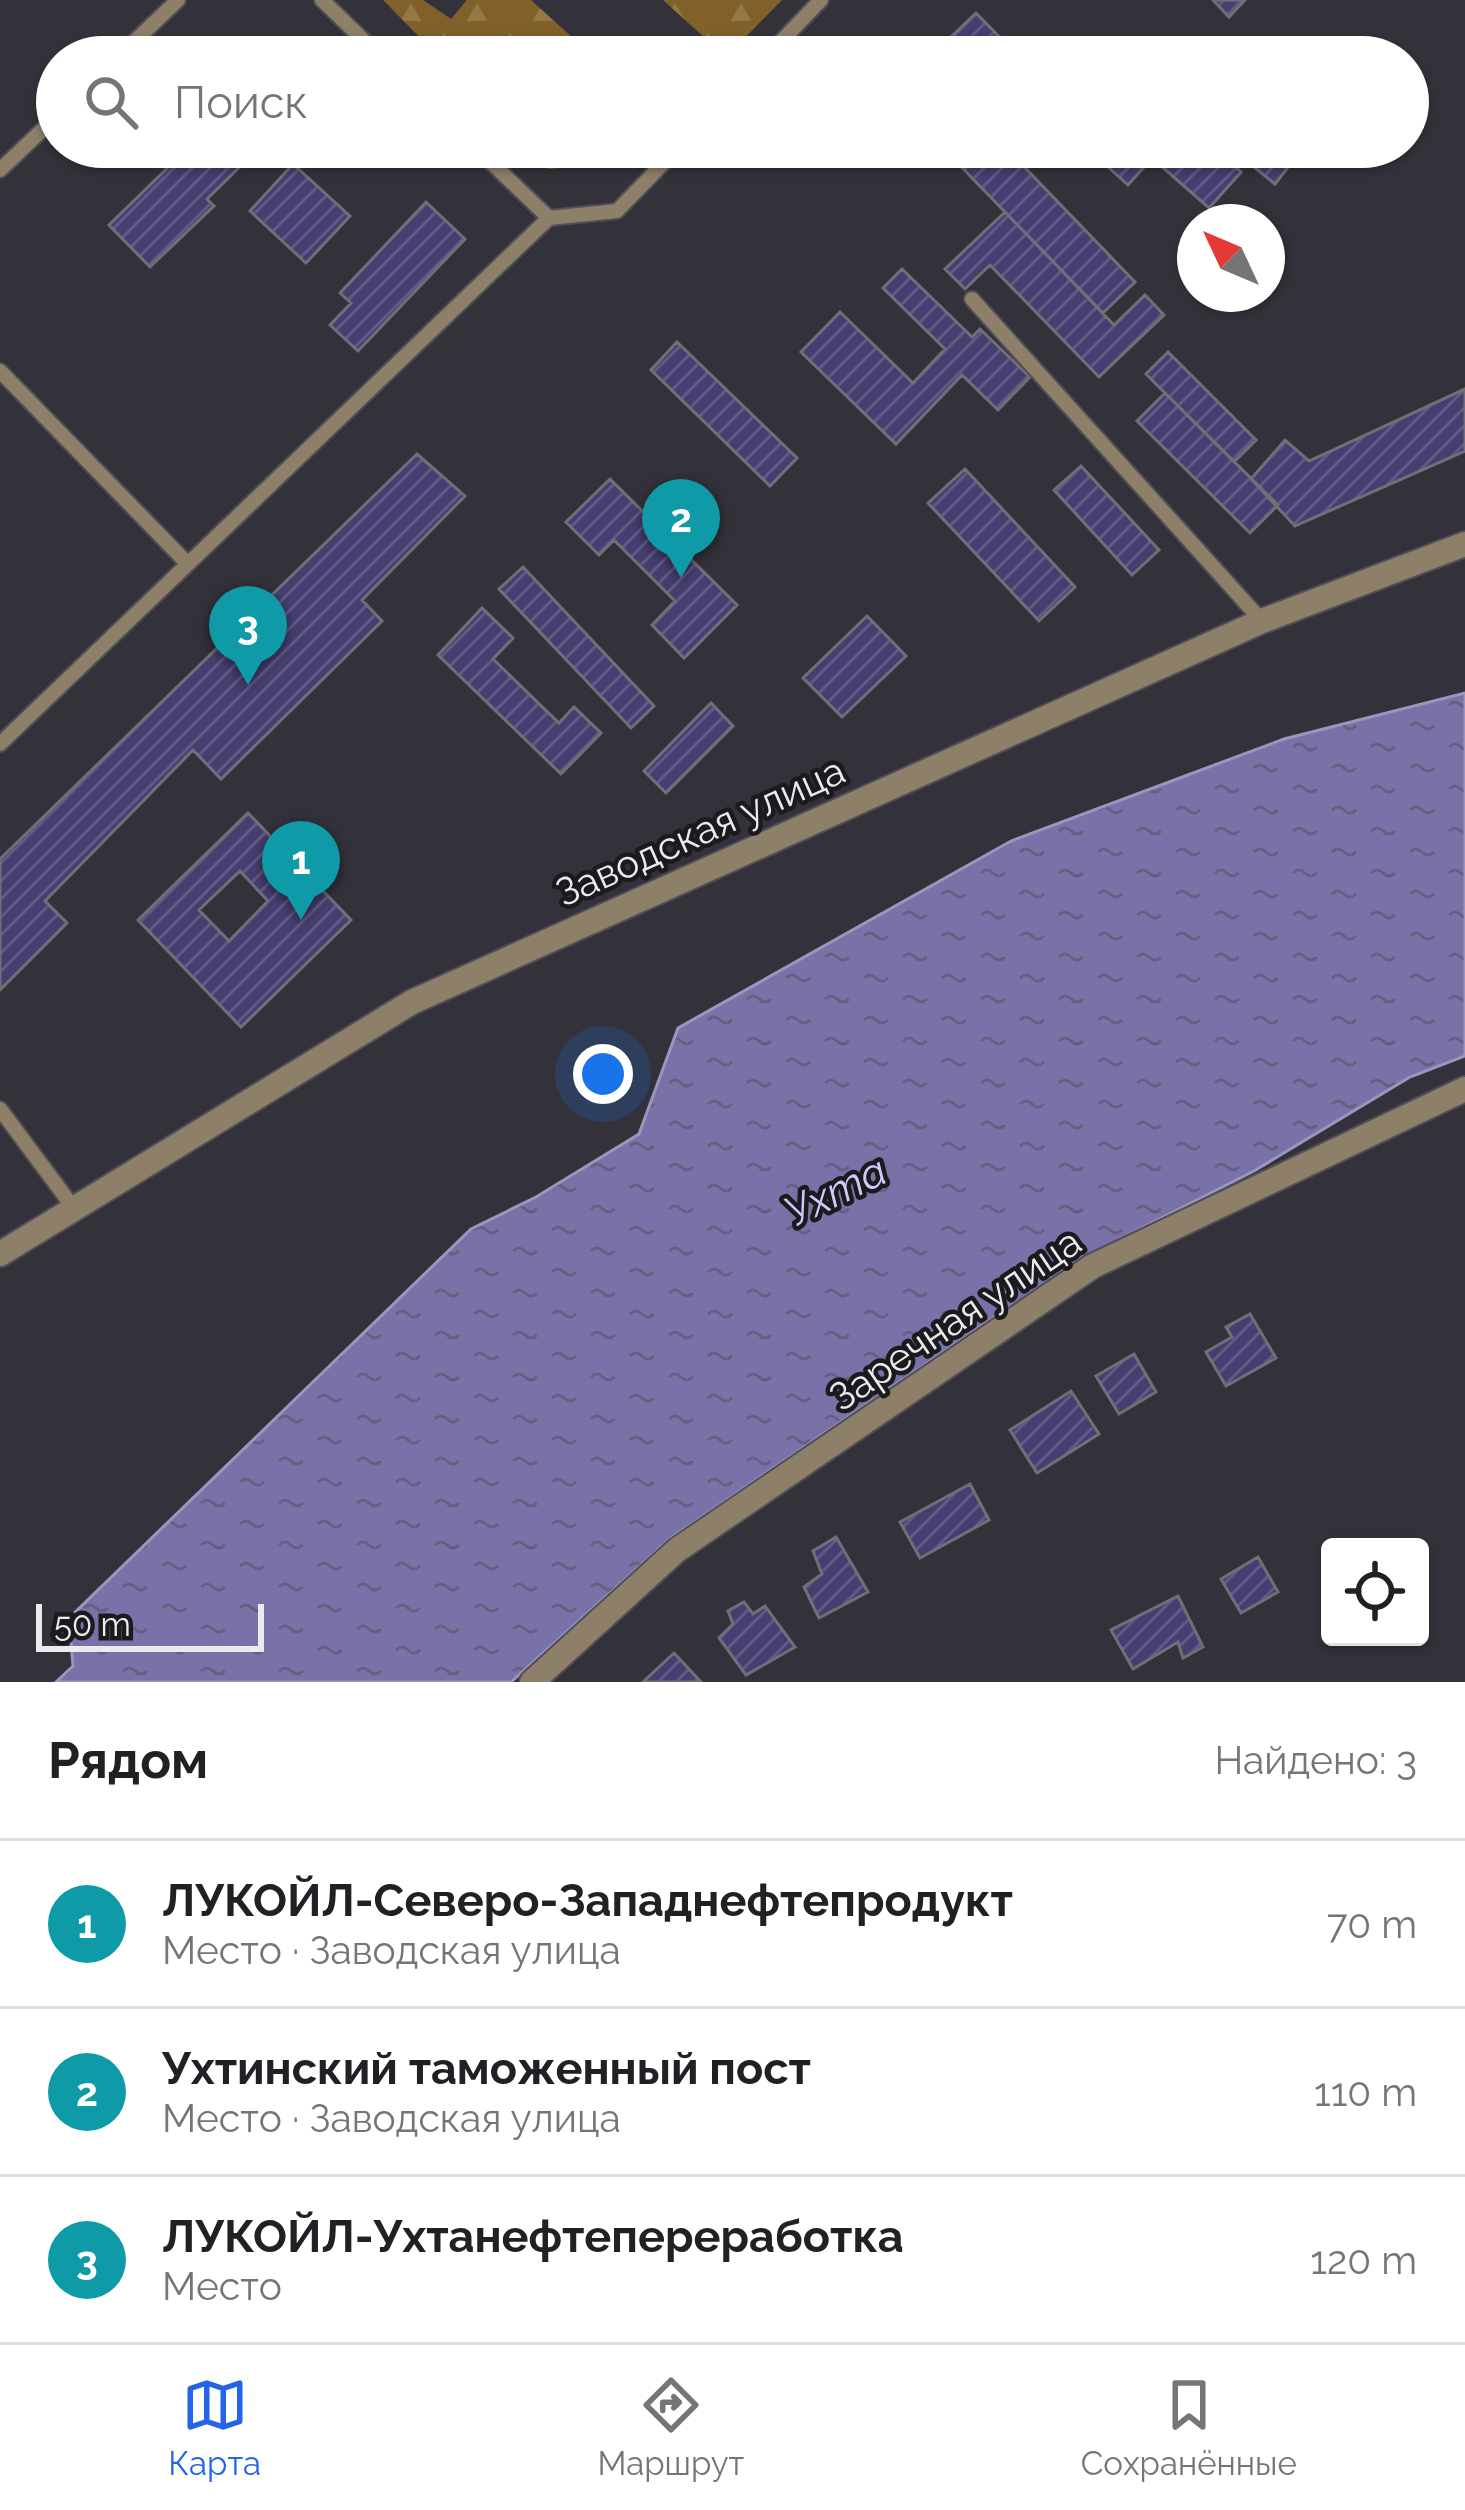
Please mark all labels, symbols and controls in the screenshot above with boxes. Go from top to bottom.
search box [36,36,1429,168]
icon: search [78,69,144,135]
text: Поиск [174,76,308,129]
north arrow [1177,204,1285,312]
pin: 2 [642,479,720,578]
pin: 3 [209,586,287,685]
street label: Заводская улица [548,747,852,915]
pin: 1 [262,821,340,920]
your location [573,1044,633,1104]
water label: Ухта [776,1146,894,1237]
street label: Заречная улица [821,1218,1089,1420]
map controls [1321,1538,1429,1646]
button: locate [1321,1538,1429,1646]
scale bar [36,1598,264,1651]
text: 50 m [54,1605,131,1644]
text: Рядом [48,1730,208,1790]
text: Найдено: 3 [1214,1737,1417,1783]
text: ЛУКОЙЛ-Северо-Западнефтепродукт [162,1874,1013,1927]
text: 1 [77,1901,97,1947]
text: 70 m [1327,1901,1417,1947]
text: Место · Заводская улица [162,1927,621,1973]
text: Ухтинский таможенный пост [162,2042,811,2095]
text: 2 [76,2069,98,2115]
text: 110 m [1314,2069,1417,2115]
text: Место · Заводская улица [162,2095,621,2141]
text: ЛУКОЙЛ-Ухтанефтепереработка [162,2210,904,2263]
text: 3 [76,2237,98,2283]
text: 120 m [1310,2237,1417,2283]
text: Место [162,2263,282,2309]
tab: Карта [168,2372,261,2483]
tab: Маршрут [597,2372,744,2483]
tab: Сохранённые [1081,2372,1297,2483]

